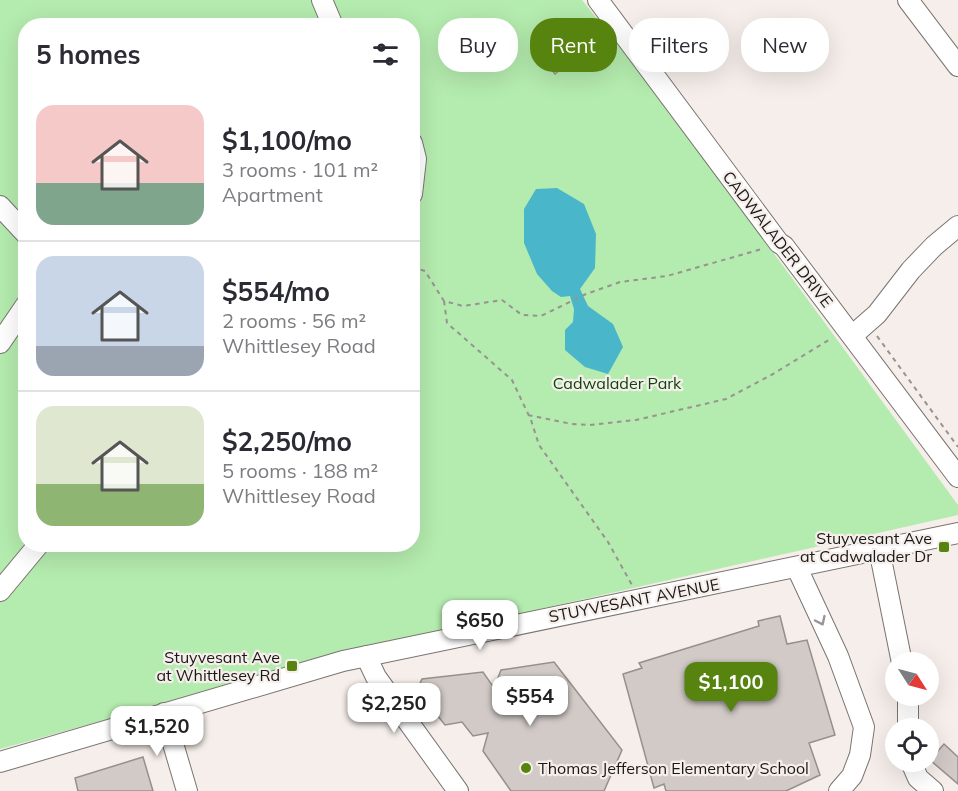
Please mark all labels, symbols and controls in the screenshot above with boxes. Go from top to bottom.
chip: Buy [438,18,518,72]
chip: Rent [530,18,617,72]
chip: Filters [629,18,729,72]
chip: New [741,18,829,72]
text: 5 homes [36,38,140,71]
icon: filters [369,38,402,71]
text: $1,100/mo [222,124,352,157]
icon: home [84,129,156,201]
text: 3 rooms · 101 m² [222,157,378,182]
street label: CADWALADER DRIVE [719,167,837,311]
text: Apartment [222,182,323,207]
text: $554/mo [222,275,330,308]
icon: home [84,280,156,352]
text: 2 rooms · 56 m² [222,308,366,333]
text: Whittlesey Road [222,333,376,358]
park label: Cadwalader Park [553,373,682,393]
text: $2,250/mo [222,425,352,458]
icon: home [84,430,156,502]
text: 5 rooms · 188 m² [222,458,378,483]
text: Whittlesey Road [222,483,376,508]
place label: Stuyvesant Ave at Cadwalader Dr [800,528,932,566]
marker: Stuyvesant Ave at Cadwalader Dr [937,540,951,554]
street label: STUYVESANT AVENUE [547,574,721,626]
pin: $650 [444,600,516,651]
text: $650 [456,607,504,632]
one-way arrow [814,614,826,625]
place label: Stuyvesant Ave at Whittlesey Rd [156,647,280,685]
north arrow [885,652,939,706]
map controls [885,652,939,772]
marker: Stuyvesant Ave at Whittlesey Rd [285,659,299,673]
pin: $1,100 [682,662,780,713]
text: $1,100 [699,669,763,694]
pin: $554 [494,676,566,727]
pin: $2,250 [345,683,443,734]
text: $554 [506,683,554,708]
text: $2,250 [362,690,426,715]
pin: $1,520 [108,706,206,757]
text: $1,520 [125,713,189,738]
button: locate [885,718,939,772]
place label: Thomas Jefferson Elementary School [538,758,809,778]
marker: Thomas Jefferson Elementary School [519,761,533,775]

